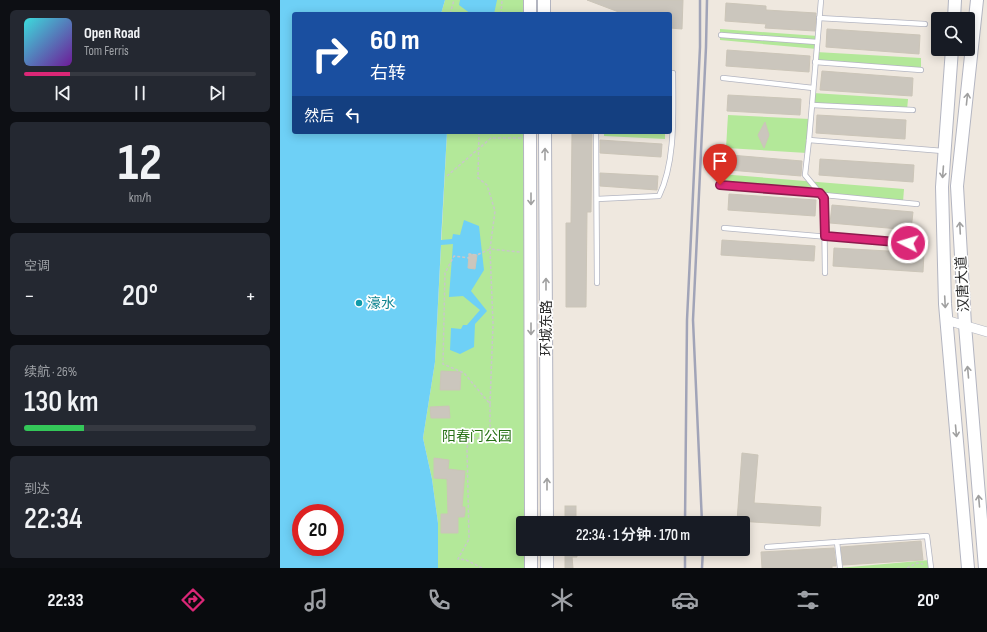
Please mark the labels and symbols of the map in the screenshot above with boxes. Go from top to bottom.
one-way arrow [963,92,970,105]
pin [703,144,737,185]
one-way arrow [541,148,549,161]
one-way arrow [940,165,947,178]
one-way arrow [527,192,535,205]
position arrow [887,222,929,264]
one-way arrow [956,222,963,235]
street label: 汉唐大道 [953,256,972,312]
one-way arrow [542,278,549,291]
place label: 濠水 [367,295,395,312]
one-way arrow [941,295,949,308]
marker: 濠水 [354,298,364,308]
street label: 环城东路 [538,300,555,356]
one-way arrow [527,322,535,335]
one-way arrow [965,366,972,379]
one-way arrow [952,424,960,437]
park label: 阳春门公园 [442,428,512,445]
one-way arrow [543,478,551,491]
one-way arrow [976,495,983,508]
speed limit sign: 20 [292,504,344,556]

